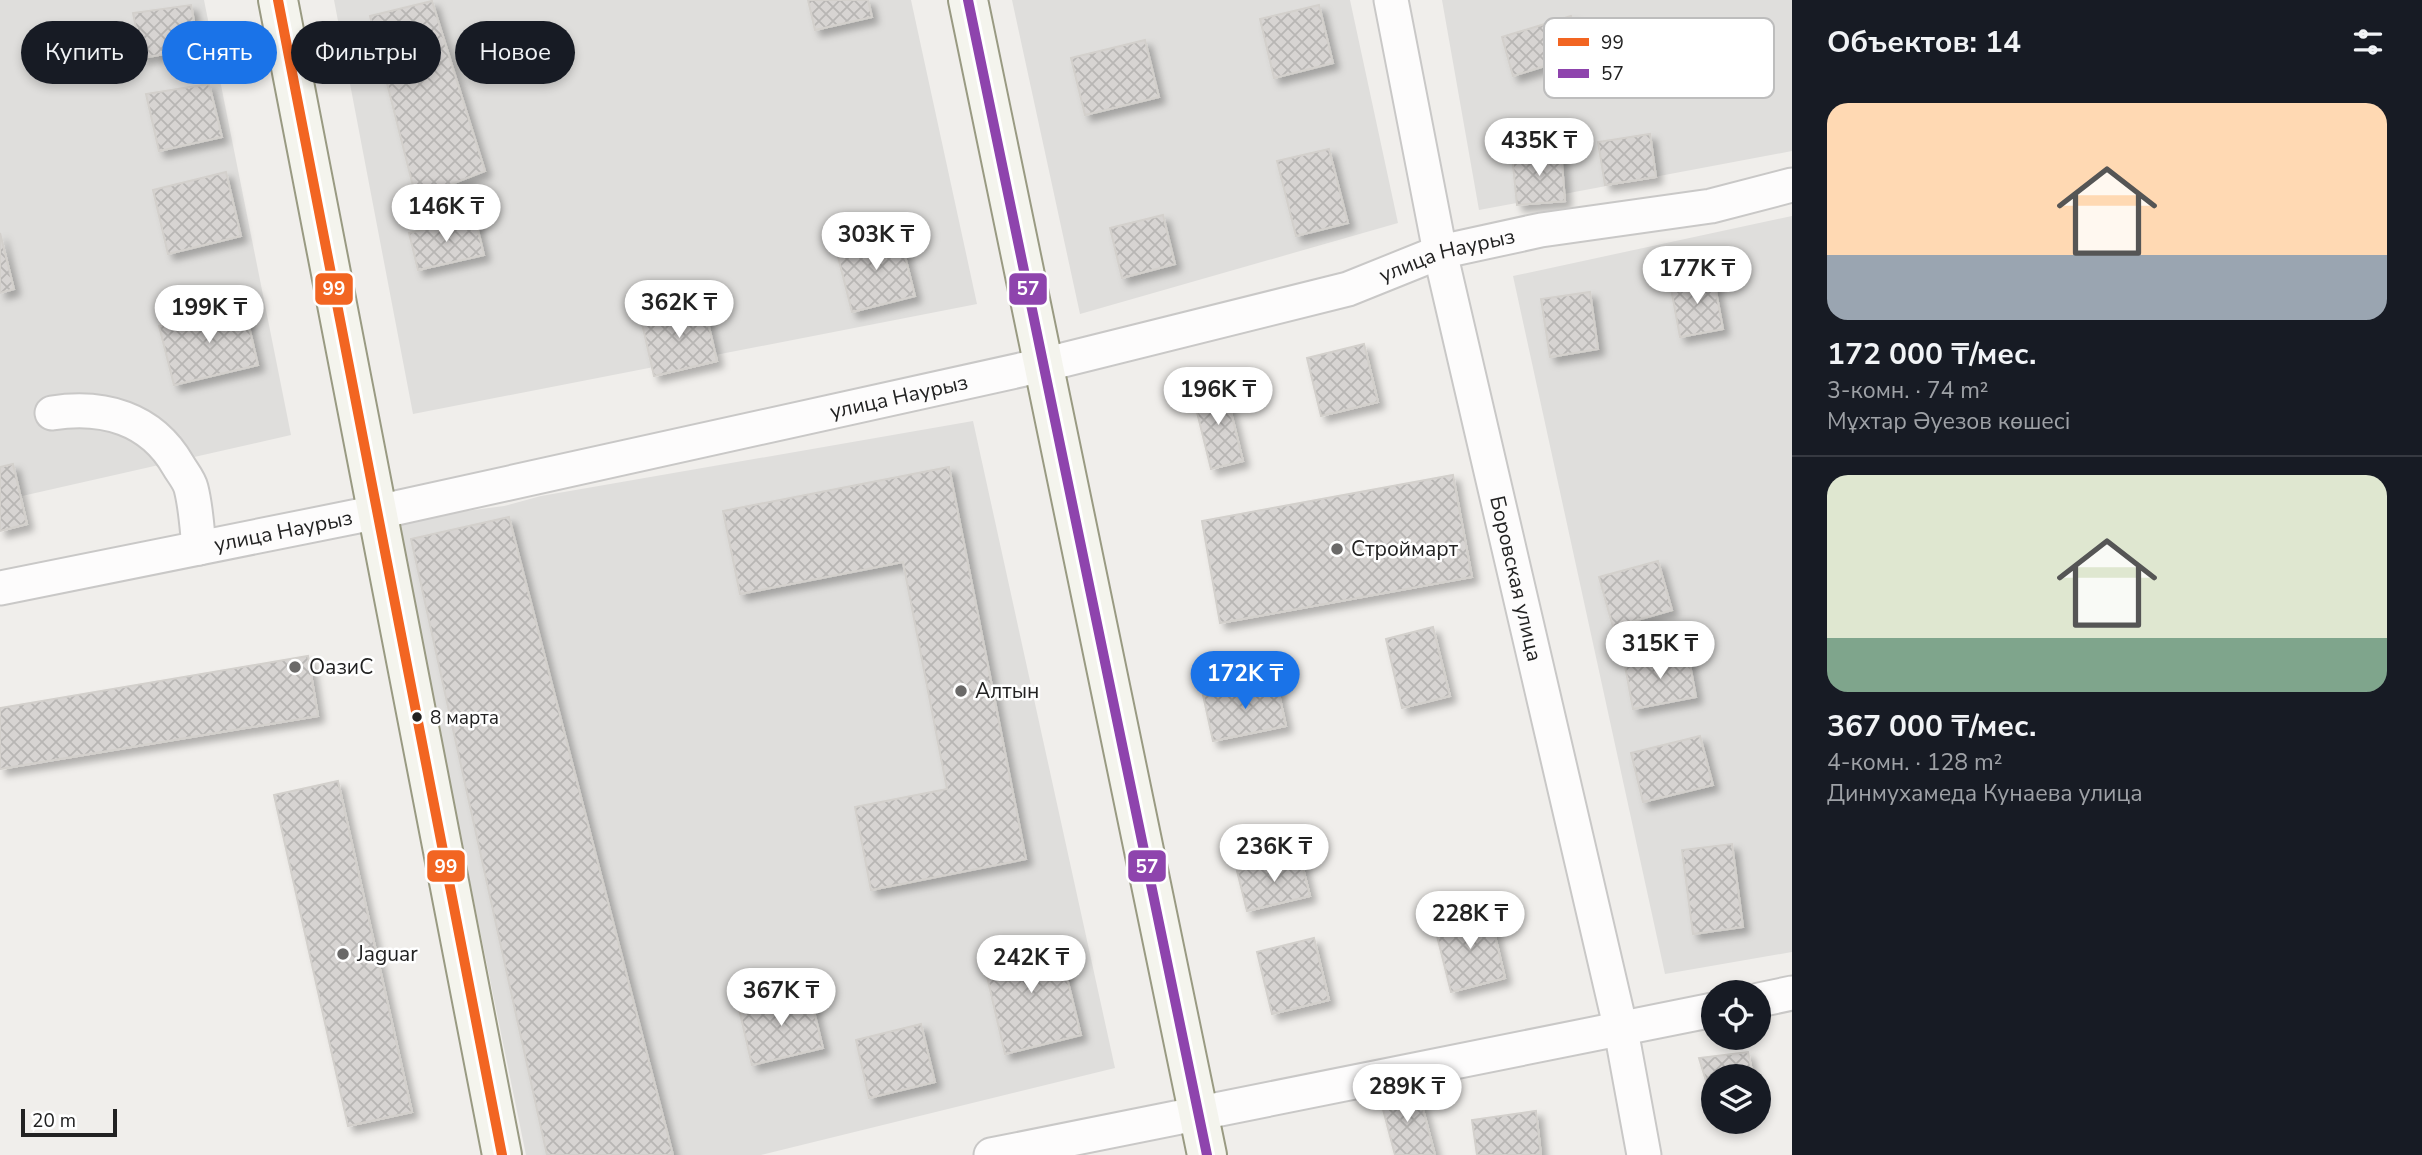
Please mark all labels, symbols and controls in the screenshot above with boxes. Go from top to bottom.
legend [1544,18,1774,98]
chip: Купить [21,21,148,84]
chip: Снять [162,21,277,84]
chip: Фильтры [291,21,441,84]
chip: Новое [455,21,575,84]
text: Объектов: 14 [1827,22,2021,63]
icon: filters [2349,23,2387,61]
text: 99 [1601,30,1624,56]
text: 57 [1601,61,1624,87]
pin: 435K ₸ [1482,118,1596,178]
text: 435K ₸ [1501,125,1577,156]
icon: home [2044,148,2170,274]
pin: 146K ₸ [389,184,503,244]
text: 146K ₸ [408,191,484,222]
pin: 303K ₸ [819,212,933,272]
text: 303K ₸ [838,219,914,250]
street label: улица Наурыз [1375,222,1517,289]
pin: 177K ₸ [1640,246,1754,306]
text: 177K ₸ [1659,253,1735,284]
line badge: 99 [314,272,354,306]
line badge: 57 [1008,272,1048,306]
text: 99 [323,276,345,302]
text: 57 [1017,276,1039,302]
pin: 362K ₸ [622,280,736,340]
pin: 199K ₸ [152,286,266,345]
text: 362K ₸ [641,287,717,318]
text: 199K ₸ [171,292,247,323]
text: 172 000 ₸/мес. [1827,334,2036,375]
street label: улица Наурыз [827,368,971,426]
pin: 196K ₸ [1161,368,1275,427]
text: 196K ₸ [1180,374,1256,405]
text: 3-комн. · 74 m² [1827,375,1989,406]
text: Мұхтар Әуезов көшесі [1827,406,2070,437]
street label: Боровская улица [1483,493,1549,664]
street label: улица Наурыз [212,503,355,559]
icon: home [2044,520,2170,646]
place label: Строймарт [1351,535,1459,563]
marker: Строймарт [1329,541,1345,557]
pin: 315K ₸ [1603,622,1717,681]
text: 315K ₸ [1622,628,1698,659]
pin: 172K ₸ [1188,652,1302,711]
place label: ОазиС [309,653,373,681]
text: 172K ₸ [1207,658,1283,689]
marker: ОазиС [287,659,303,675]
place label: Алтын [975,677,1039,705]
marker: Алтын [953,683,969,699]
place label: 8 марта [430,705,499,731]
text: 367 000 ₸/мес. [1827,706,2036,747]
marker: 8 марта [410,710,424,724]
text: 4-комн. · 128 m² [1827,747,2002,778]
text: Динмухамеда Кунаева улица [1827,778,2143,809]
pin: 236K ₸ [1217,824,1331,884]
text: 236K ₸ [1236,831,1312,862]
line badge: 99 [426,849,466,883]
line badge: 57 [1127,849,1167,883]
text: 99 [435,854,457,880]
text: 57 [1136,854,1158,880]
pin: 228K ₸ [1413,892,1527,951]
text: 228K ₸ [1432,898,1508,929]
pin: 242K ₸ [974,936,1088,995]
place label: Jaguar [356,940,418,968]
text: 242K ₸ [993,942,1069,973]
marker: Jaguar [335,946,351,962]
pin: 367K ₸ [724,968,838,1028]
text: 367K ₸ [743,975,819,1006]
map controls [1701,980,1771,1134]
button: locate [1701,980,1771,1050]
pin: 289K ₸ [1350,1064,1464,1124]
button: layers [1701,1064,1771,1134]
text: 289K ₸ [1369,1071,1445,1102]
scale bar [21,1106,117,1138]
text: 20 m [32,1108,76,1134]

